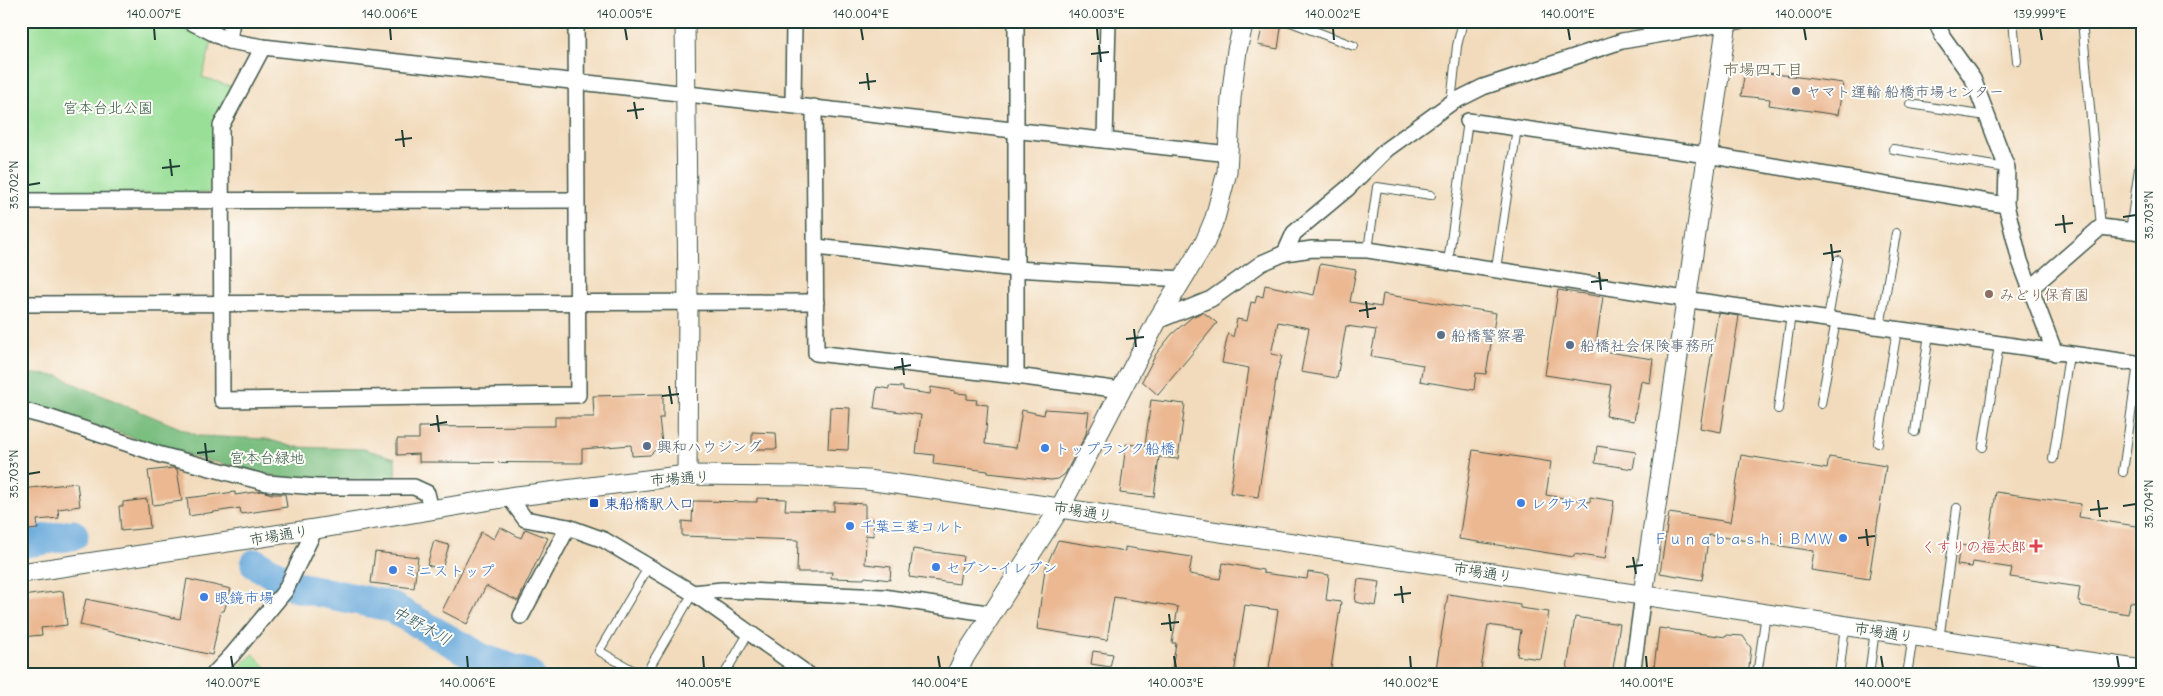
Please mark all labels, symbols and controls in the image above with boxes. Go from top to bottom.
text: 140.007°E [127,6,181,21]
text: 140.006°E [362,6,418,21]
text: 140.005°E [597,6,653,21]
text: 140.004°E [833,6,889,21]
text: 140.003°E [1069,6,1125,21]
text: 140.002°E [1305,6,1361,21]
text: 140.001°E [1541,6,1595,21]
text: 140.000°E [1776,6,1832,21]
text: 139.999°E [2014,6,2066,21]
district label: 市場四丁目 [1723,59,1803,79]
place label: ヤマト運輸 船橋市場センター [1806,82,2004,101]
marker: ヤマト運輸 船橋市場センター [1790,85,1802,97]
park label: 宮本台北公園 [63,98,153,117]
text: 35.702°N [6,161,21,209]
text: 35.703°N [2141,190,2156,240]
place label: みどり保育園 [1999,285,2089,304]
marker: みどり保育園 [1983,288,1995,300]
place label: 船橋警察署 [1451,326,1526,345]
marker: 船橋警察署 [1435,329,1447,341]
place label: 船橋社会保険事務所 [1580,336,1715,355]
marker: 船橋社会保険事務所 [1564,339,1576,351]
place label: 興和ハウジング [657,437,762,456]
place label: トップランク船橋 [1055,439,1175,458]
marker: 興和ハウジング [641,440,653,452]
marker: トップランク船橋 [1039,442,1051,454]
park label: 宮本台緑地 [229,448,305,467]
text: 35.703°N [6,449,21,499]
street label: 市場通り [649,466,711,490]
text: 35.704°N [2141,479,2156,529]
place label: 東船橋駅入口 [604,494,694,513]
place label: レクサス [1531,494,1590,513]
marker: 東船橋駅入口 [588,497,600,509]
street label: 市場通り [1052,497,1114,525]
marker: レクサス [1515,497,1527,509]
place label: 千葉三菱コルト [860,517,965,536]
marker: 千葉三菱コルト [844,520,856,532]
street label: 市場通り [248,521,310,549]
place label: ＦｕｎａｂａｓｈｉＢＭＷ [1653,529,1833,548]
marker: ＦｕｎａｂａｓｈｉＢＭＷ [1837,532,1849,544]
place label: くすりの福太郎 [1921,537,2026,556]
marker: くすりの福太郎 [2030,540,2042,552]
place label: セブン-イレブン [946,558,1057,577]
street label: 市場通り [1452,558,1514,586]
place label: ミニストップ [403,561,495,580]
marker: セブン-イレブン [930,561,942,573]
marker: ミニストップ [387,564,399,576]
place label: 眼鏡市場 [214,588,274,607]
marker: 眼鏡市場 [198,591,210,603]
water label: 中野木川 [389,601,455,649]
street label: 市場通り [1853,618,1915,646]
text: 140.007°E [206,675,260,690]
text: 140.006°E [440,675,496,690]
text: 140.005°E [676,675,732,690]
text: 140.004°E [912,675,968,690]
text: 140.003°E [1148,675,1204,690]
text: 140.002°E [1383,675,1439,690]
text: 140.001°E [1620,675,1674,690]
text: 140.000°E [1855,675,1911,690]
text: 139.999°E [2093,675,2145,690]

